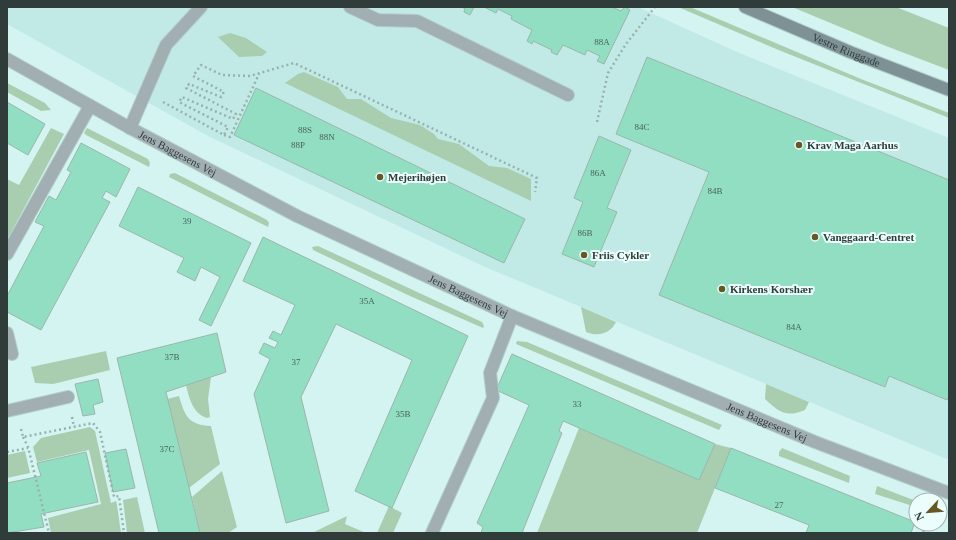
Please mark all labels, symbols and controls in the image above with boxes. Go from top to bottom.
street label: Vestre Ringgade [810,31,882,69]
house number: 88A [594,37,610,47]
house number: 84C [634,122,650,132]
house number: 88S [298,125,312,135]
street label: Jens Baggesens Vej [137,128,219,179]
house number: 88N [319,132,335,142]
place label: Krav Maga Aarhus [807,139,899,151]
house number: 88P [291,140,305,150]
marker: Krav Maga Aarhus [794,140,804,150]
house number: 86A [590,168,606,178]
place label: Mejerihøjen [388,171,446,183]
marker: Mejerihøjen [375,172,385,182]
house number: 84B [707,186,723,196]
house number: 39 [183,216,192,226]
house number: 86B [577,228,593,238]
place label: Vanggaard-Centret [823,231,914,243]
marker: Vanggaard-Centret [810,232,820,242]
place label: Friis Cykler [592,249,649,261]
marker: Friis Cykler [579,250,589,260]
street label: Jens Baggesens Vej [427,272,510,319]
place label: Kirkens Korshær [730,283,813,295]
marker: Kirkens Korshær [717,284,727,294]
house number: 35A [359,296,375,306]
house number: 84A [786,322,802,332]
house number: 37B [164,352,180,362]
house number: 37 [292,357,301,367]
house number: 33 [573,399,582,409]
street label: Jens Baggesens Vej [725,400,809,444]
house number: 35B [395,409,411,419]
house number: 37C [159,444,175,454]
north arrow [908,492,948,532]
house number: 27 [775,500,784,510]
text: N [912,510,926,523]

